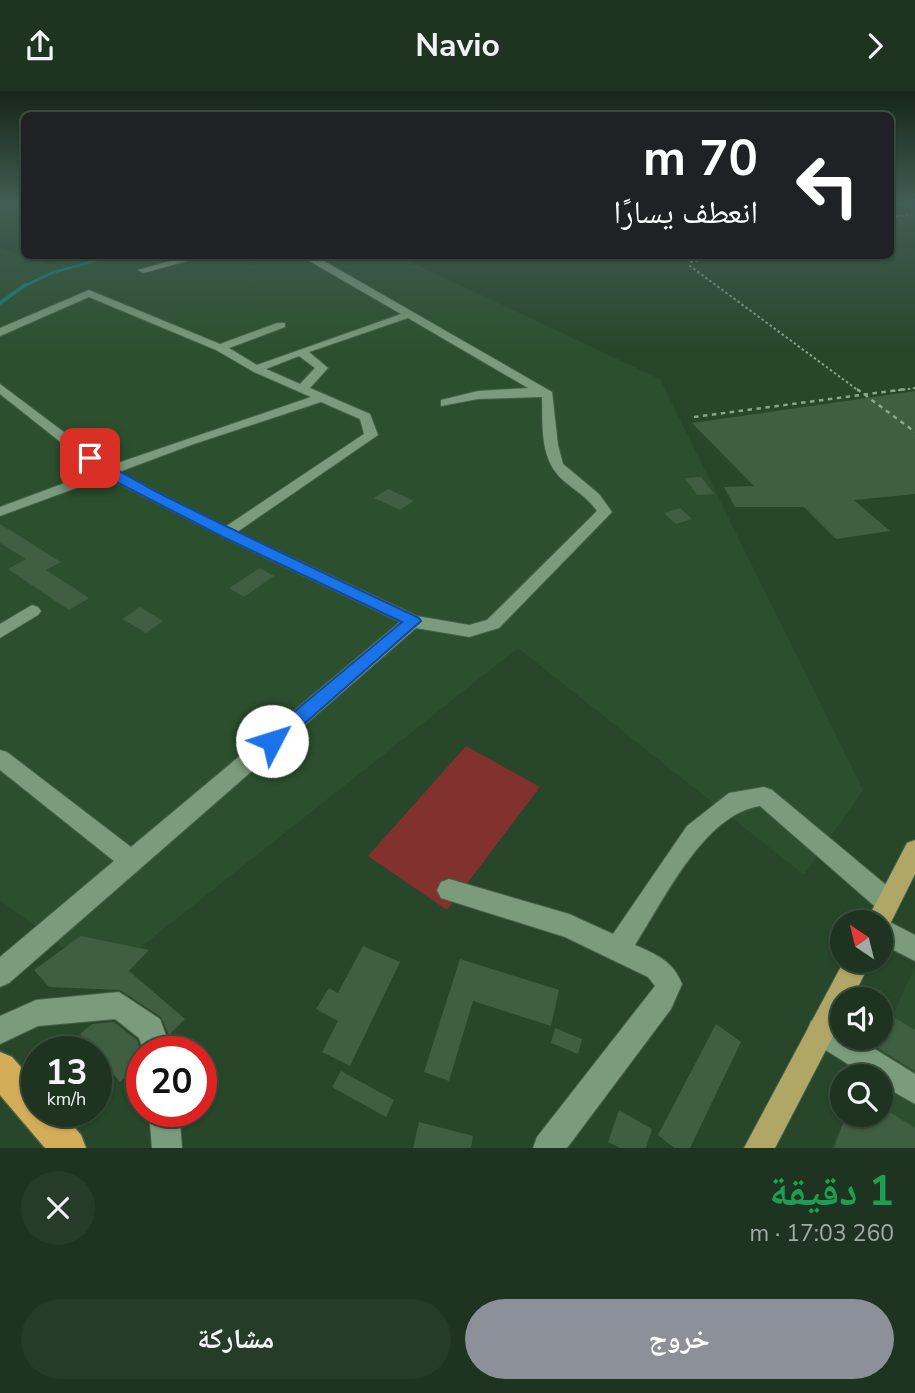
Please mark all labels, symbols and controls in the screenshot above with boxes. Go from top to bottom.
text: Navio [415,24,500,67]
icon: share [21,27,59,65]
icon: forward [856,27,894,65]
text: 70 m [643,125,758,192]
icon: left [782,140,873,231]
text: انعطف يسارًا [614,191,758,234]
pin [60,428,120,488]
icon: arrive [71,439,109,477]
position arrow [235,704,309,778]
north arrow [830,910,892,973]
map controls [830,910,893,1127]
button: sound [830,987,893,1050]
speed limit sign: 20 [126,1036,217,1127]
text: 13 [45,1049,88,1096]
button: search [830,1064,893,1127]
text: km/h [47,1087,86,1111]
text: 1 دقيقة [769,1163,894,1220]
button: close [21,1171,95,1245]
text: 260 m · 17:03 [749,1218,894,1249]
button: مشاركة [21,1299,451,1379]
button: خروج [465,1299,894,1379]

